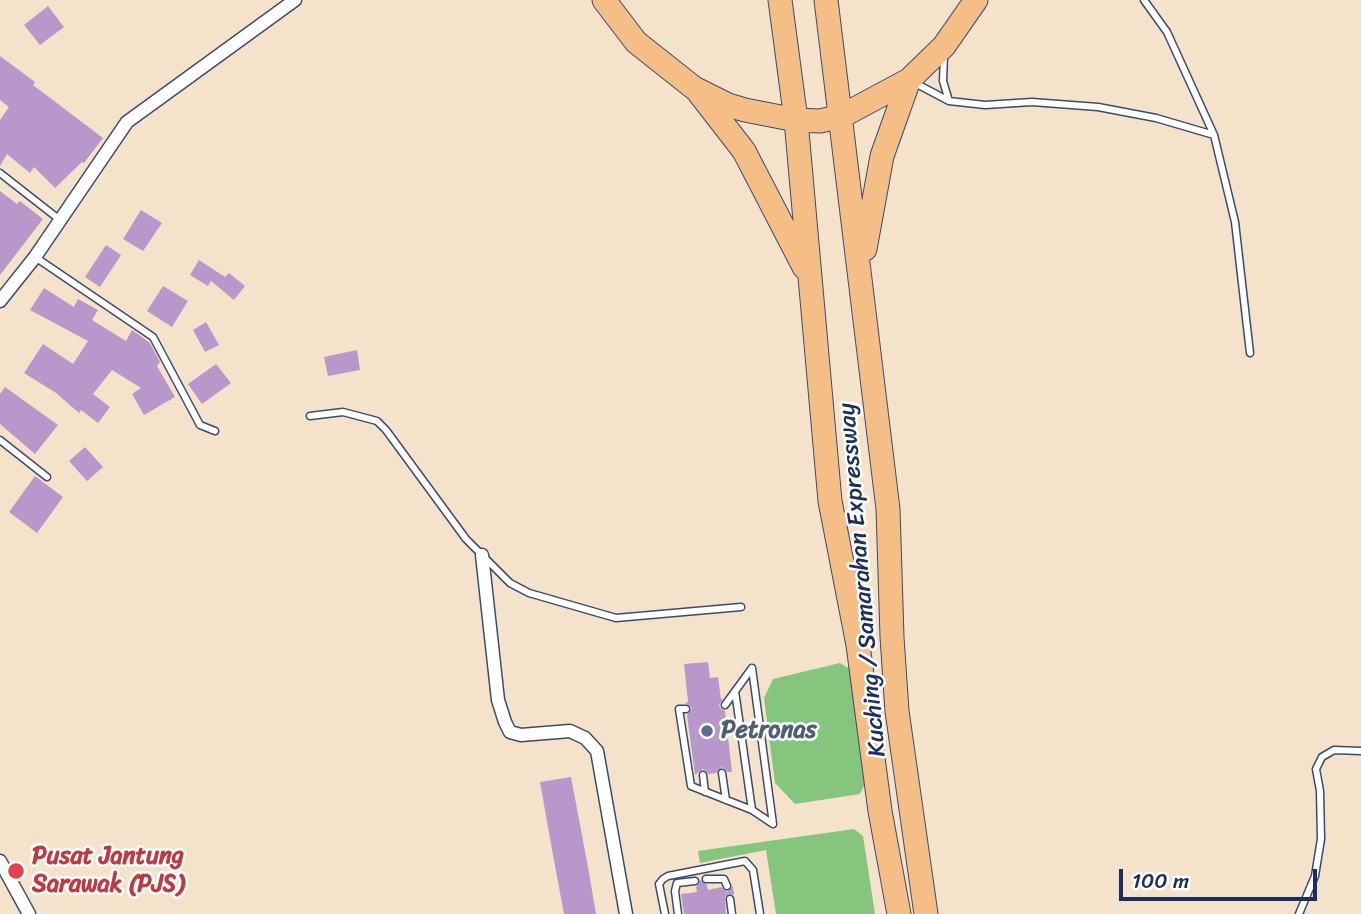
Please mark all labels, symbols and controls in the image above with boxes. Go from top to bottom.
street label: Kuching / Samarahan Expressway [833,402,893,758]
place label: Petronas [721,717,817,745]
marker: Petronas [699,723,715,739]
place label: Pusat Jantung Sarawak (PJS) [32,843,184,899]
scale bar [1123,855,1321,899]
marker: Pusat Jantung Sarawak (PJS) [6,861,26,881]
text: 100 m [1132,862,1189,900]

